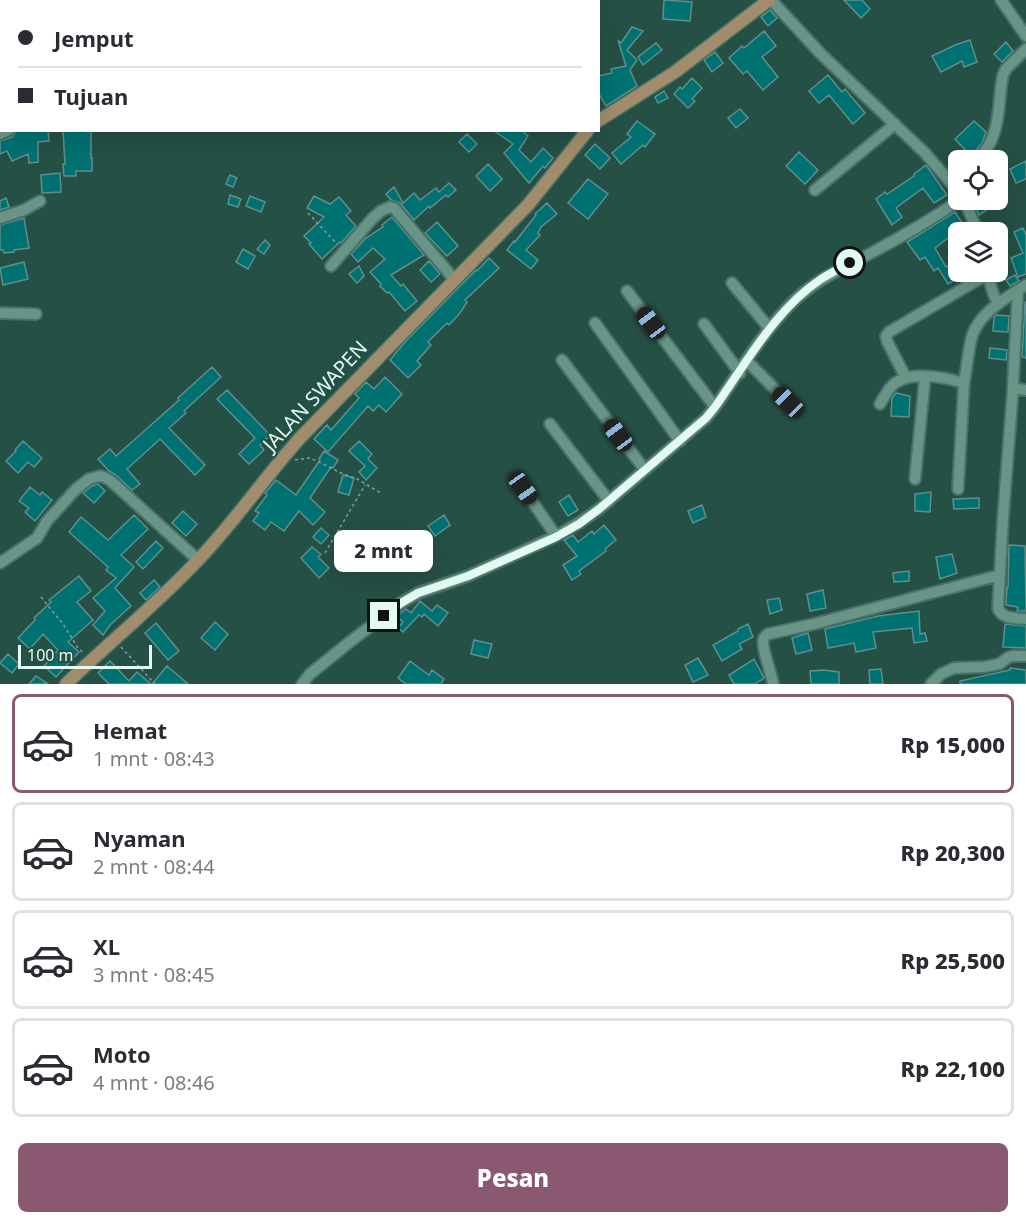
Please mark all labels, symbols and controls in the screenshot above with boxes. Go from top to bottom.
text: Jemput [54,23,134,53]
text: Tujuan [54,81,128,111]
map controls [948,150,1008,282]
button: locate [948,150,1008,210]
button: layers [948,222,1008,282]
route start [836,249,863,276]
car [633,303,669,343]
street label: JALAN SWAPEN [255,335,373,458]
car [769,383,807,421]
car [600,415,636,455]
car [505,468,541,508]
callout: 2 mnt [334,529,434,571]
text: 2 mnt [354,537,413,564]
route end [370,602,397,629]
scale bar [18,642,152,670]
text: 100 m [27,644,74,666]
text: Hemat [93,715,167,745]
icon: car [21,717,75,771]
text: Rp 15,000 [901,729,1005,759]
text: 1 mnt · 08:43 [93,745,215,772]
text: Nyaman [93,823,186,853]
icon: car [21,825,75,879]
text: Rp 20,300 [901,837,1005,867]
text: 2 mnt · 08:44 [93,853,215,880]
text: XL [93,931,120,961]
icon: car [21,933,75,987]
text: Rp 25,500 [901,945,1005,975]
text: 3 mnt · 08:45 [93,961,215,988]
text: Moto [93,1039,151,1069]
icon: car [21,1041,75,1095]
text: Rp 22,100 [901,1053,1005,1083]
text: 4 mnt · 08:46 [93,1069,215,1096]
button: Pesan [18,1143,1008,1212]

